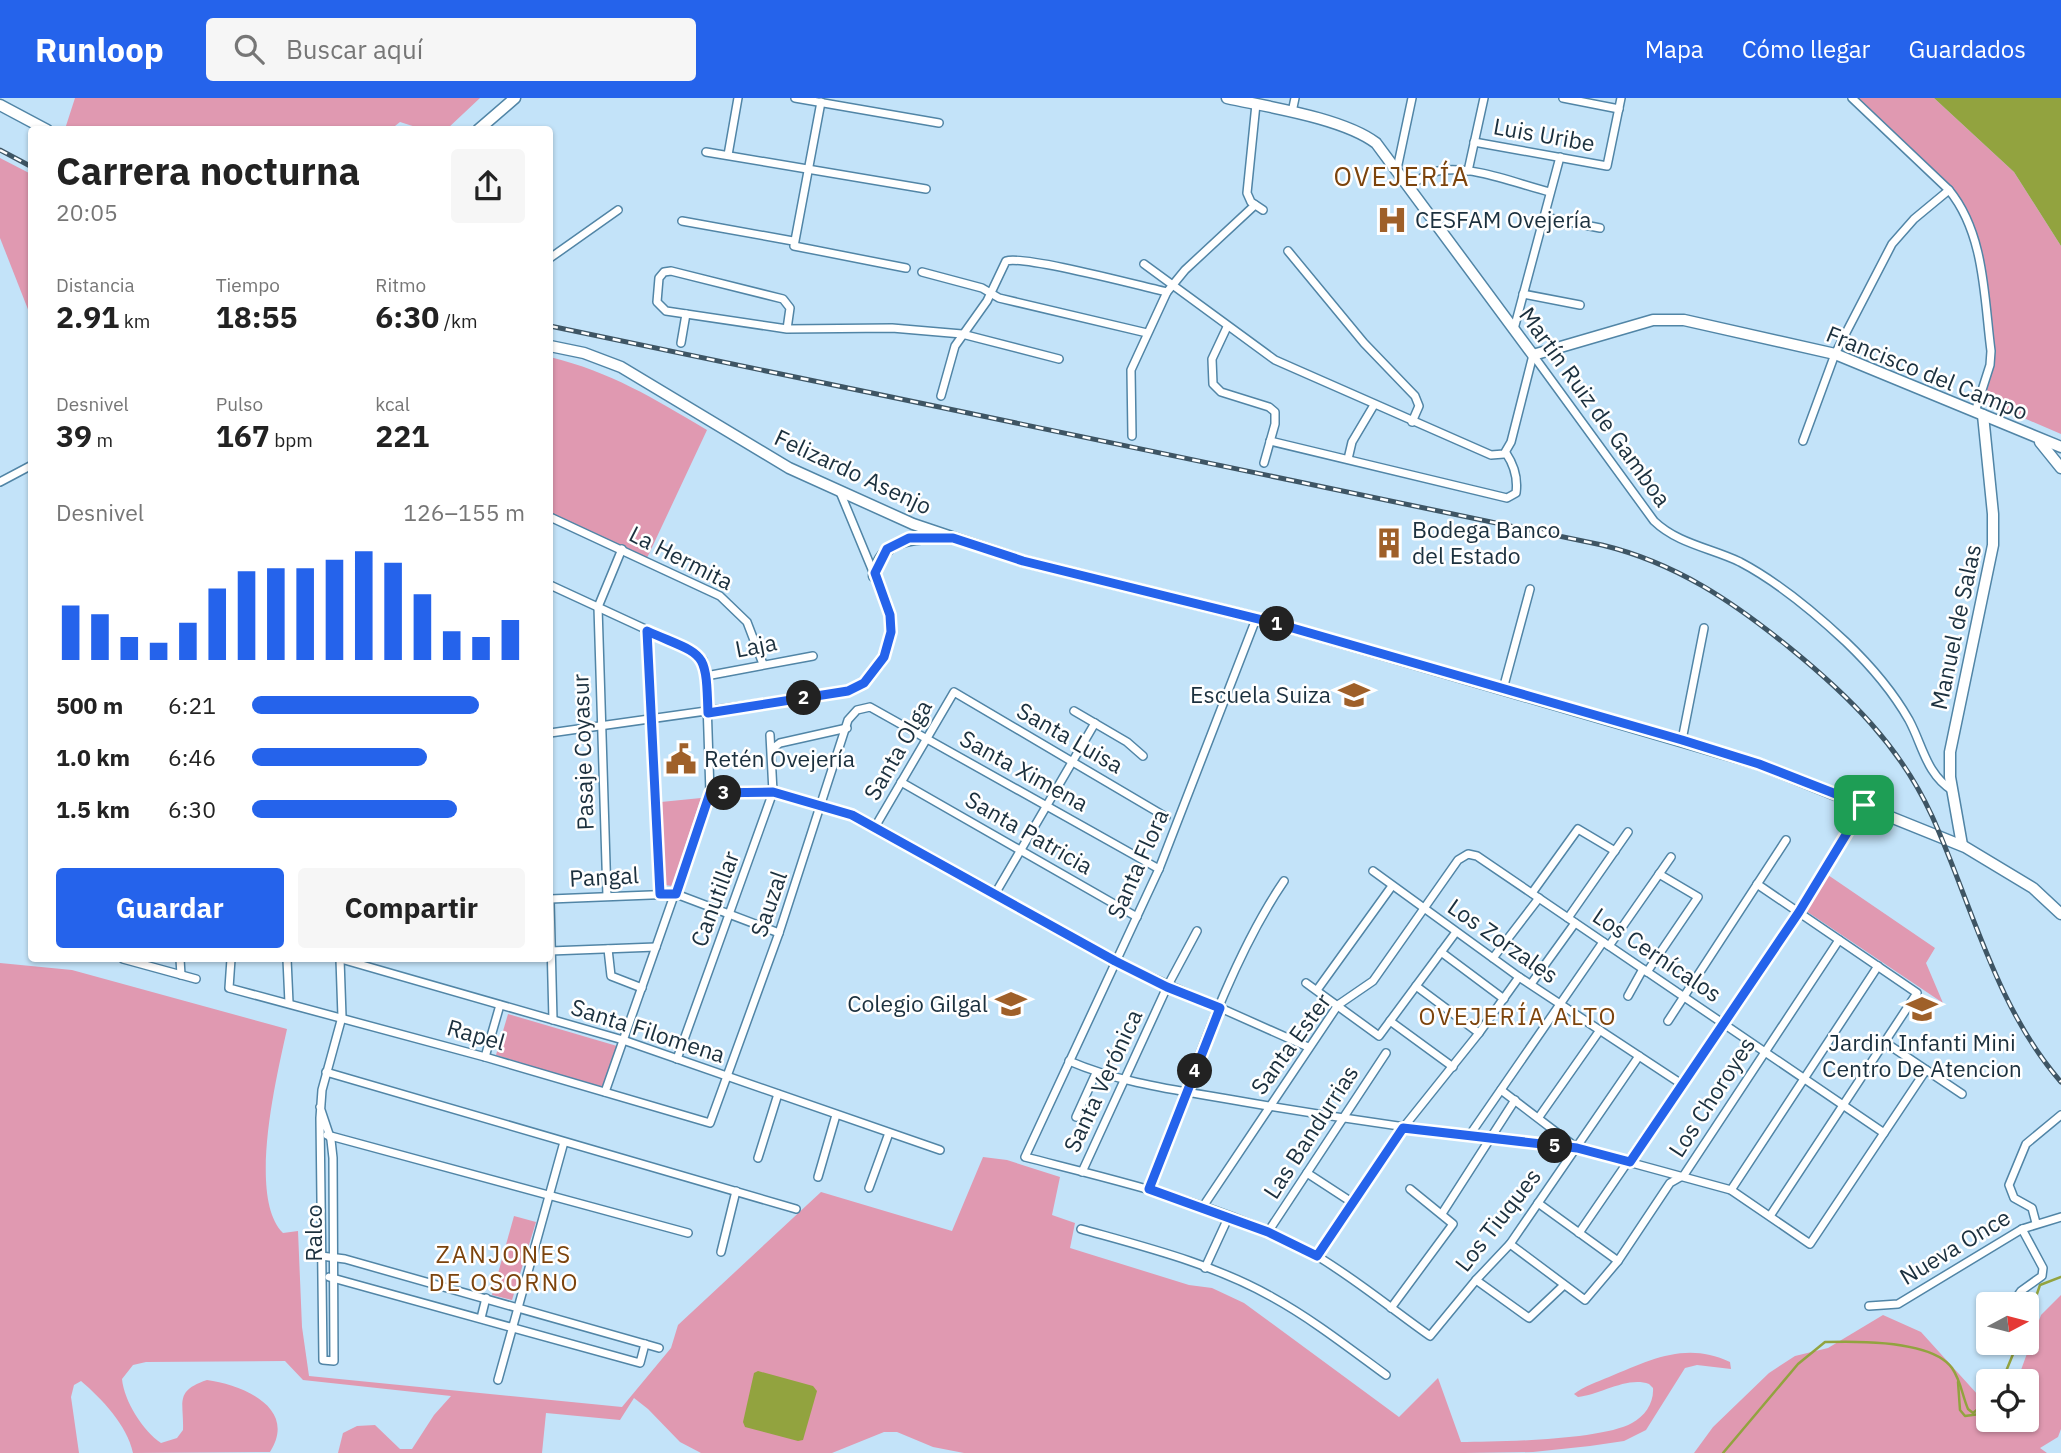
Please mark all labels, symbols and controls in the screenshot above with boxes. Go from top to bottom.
search box [206,18,696,81]
text: Runloop [35,28,164,71]
icon: search [230,30,268,68]
text: Buscar aquí [286,32,423,66]
text: Mapa [1645,33,1704,65]
text: Cómo llegar [1742,33,1870,65]
text: Guardados [1908,33,2026,65]
street label: Luis Uribe [1491,110,1597,158]
text: Carrera nocturna [56,146,360,195]
button: share [451,149,525,223]
district label: OVEJERÍA [1334,159,1470,193]
text: 20:05 [56,197,118,227]
hospital icon: CESFAM Ovejería [1375,203,1409,237]
place label: CESFAM Ovejería [1415,204,1592,234]
text: Distancia [56,273,135,297]
text: Tiempo [216,273,280,297]
text: Ritmo [375,273,426,297]
text: 2.91 [56,297,119,336]
text: 18:55 [216,297,298,336]
text: 6:30 [375,297,439,336]
street label: Martín Ruiz de Gamboa [1513,301,1678,512]
text: km [119,309,150,333]
text: /km [439,309,478,333]
street label: Francisco del Campo [1822,318,2033,426]
text: Desnivel [56,392,129,416]
text: Pulso [216,392,263,416]
text: kcal [375,392,410,416]
text: 39 [56,416,92,455]
text: 167 [216,416,270,455]
text: 221 [375,416,429,455]
street label: Felizardo Asenjo [770,422,937,521]
text: m [92,428,113,452]
text: bpm [270,428,313,452]
text: Desnivel [56,497,144,527]
text: 126–155 m [403,497,525,527]
place label: Bodega Banco del Estado [1412,514,1560,570]
street label: La Hermita [624,518,738,596]
building icon: Bodega Banco del Estado [1372,526,1406,560]
street label: Manuel de Salas [1923,541,1987,712]
pin: 1 [1260,606,1294,642]
text: 1 [1271,611,1282,635]
street label: Laja [732,626,779,664]
street label: Pasaje Coyasur [564,673,600,831]
school or university icon: Escuela Suiza [1337,678,1371,712]
place label: Escuela Suiza [1190,679,1331,709]
pin: 2 [786,680,822,716]
text: 2 [798,685,809,709]
text: 500 m [56,690,123,720]
text: 6:21 [168,690,216,720]
street label: Santa Olga [856,694,938,805]
street label: Santa Luisa [1012,695,1129,780]
street label: Santa Ximena [955,722,1094,818]
text: 1.0 km [56,742,130,772]
text: 6:46 [168,742,216,772]
public building icon: Retén Ovejería [664,742,698,776]
place label: Retén Ovejería [704,743,855,773]
pin [1834,775,1894,835]
pin: 3 [706,776,742,810]
text: 3 [718,780,729,804]
street label: Santa Patricia [960,784,1099,881]
icon: arrive [1845,786,1883,824]
text: 1.5 km [56,794,130,824]
text: 6:30 [168,794,216,824]
street label: Santa Flora [1100,804,1175,923]
street label: Canutillar [683,846,745,951]
street label: Pangal [568,859,640,893]
street label: Sauzal [743,867,793,941]
button: Guardar [56,868,284,948]
button: Compartir [298,868,525,948]
street label: Los Zorzales [1442,891,1565,989]
street label: Los Cernícalos [1587,900,1728,1008]
street label: Santa Ester [1243,986,1337,1100]
school or university icon: Colegio Gilgal [994,987,1028,1021]
place label: Colegio Gilgal [847,988,988,1018]
street label: Santa Filomena [567,991,729,1069]
school or university icon: Jardin Infanti Mini Centro De Atencion [1905,992,1939,1026]
district label: OVEJERÍA ALTO [1418,1000,1618,1032]
street label: Santa Verónica [1056,1004,1148,1157]
street label: Rapel [444,1011,509,1057]
place label: Jardin Infanti Mini Centro De Atencion [1822,1027,2022,1083]
street label: Los Choroyes [1661,1031,1761,1162]
pin: 4 [1178,1054,1212,1088]
text: 4 [1189,1058,1200,1082]
street label: Las Bandurrias [1256,1059,1364,1204]
pin: 5 [1538,1128,1572,1164]
text: 5 [1549,1133,1560,1157]
street label: Los Tiuques [1448,1162,1547,1277]
street label: Nueva Once [1894,1201,2015,1291]
street label: Ralco [298,1204,328,1262]
district label: ZANJONES DE OSORNO [428,1238,580,1298]
north arrow [1976,1292,2039,1354]
map controls [1976,1292,2039,1432]
button: locate [1976,1369,2039,1432]

